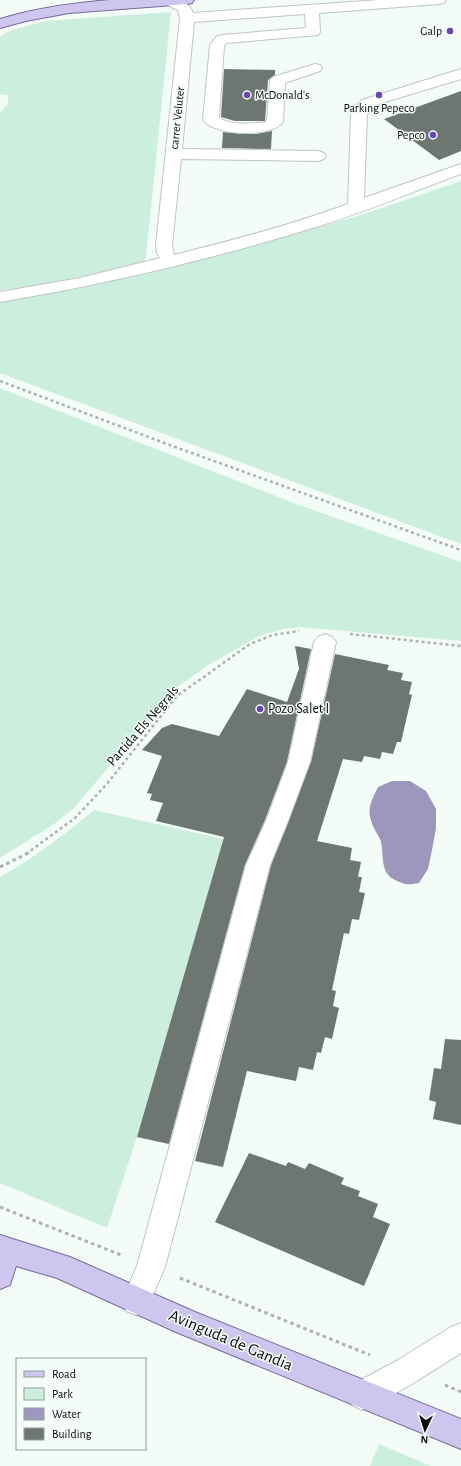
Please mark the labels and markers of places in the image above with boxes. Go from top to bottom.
place label: Galp [420,25,442,37]
marker: Galp [445,26,455,36]
place label: McDonald's [255,89,309,101]
marker: McDonald's [242,90,252,100]
marker: Parking Pepeco [374,90,384,100]
place label: Parking Pepeco [343,102,415,114]
place label: Pepco [397,129,425,141]
marker: Pepco [428,130,438,140]
place label: Pozo Salet I [268,702,329,716]
marker: Pozo Salet I [255,704,265,714]

